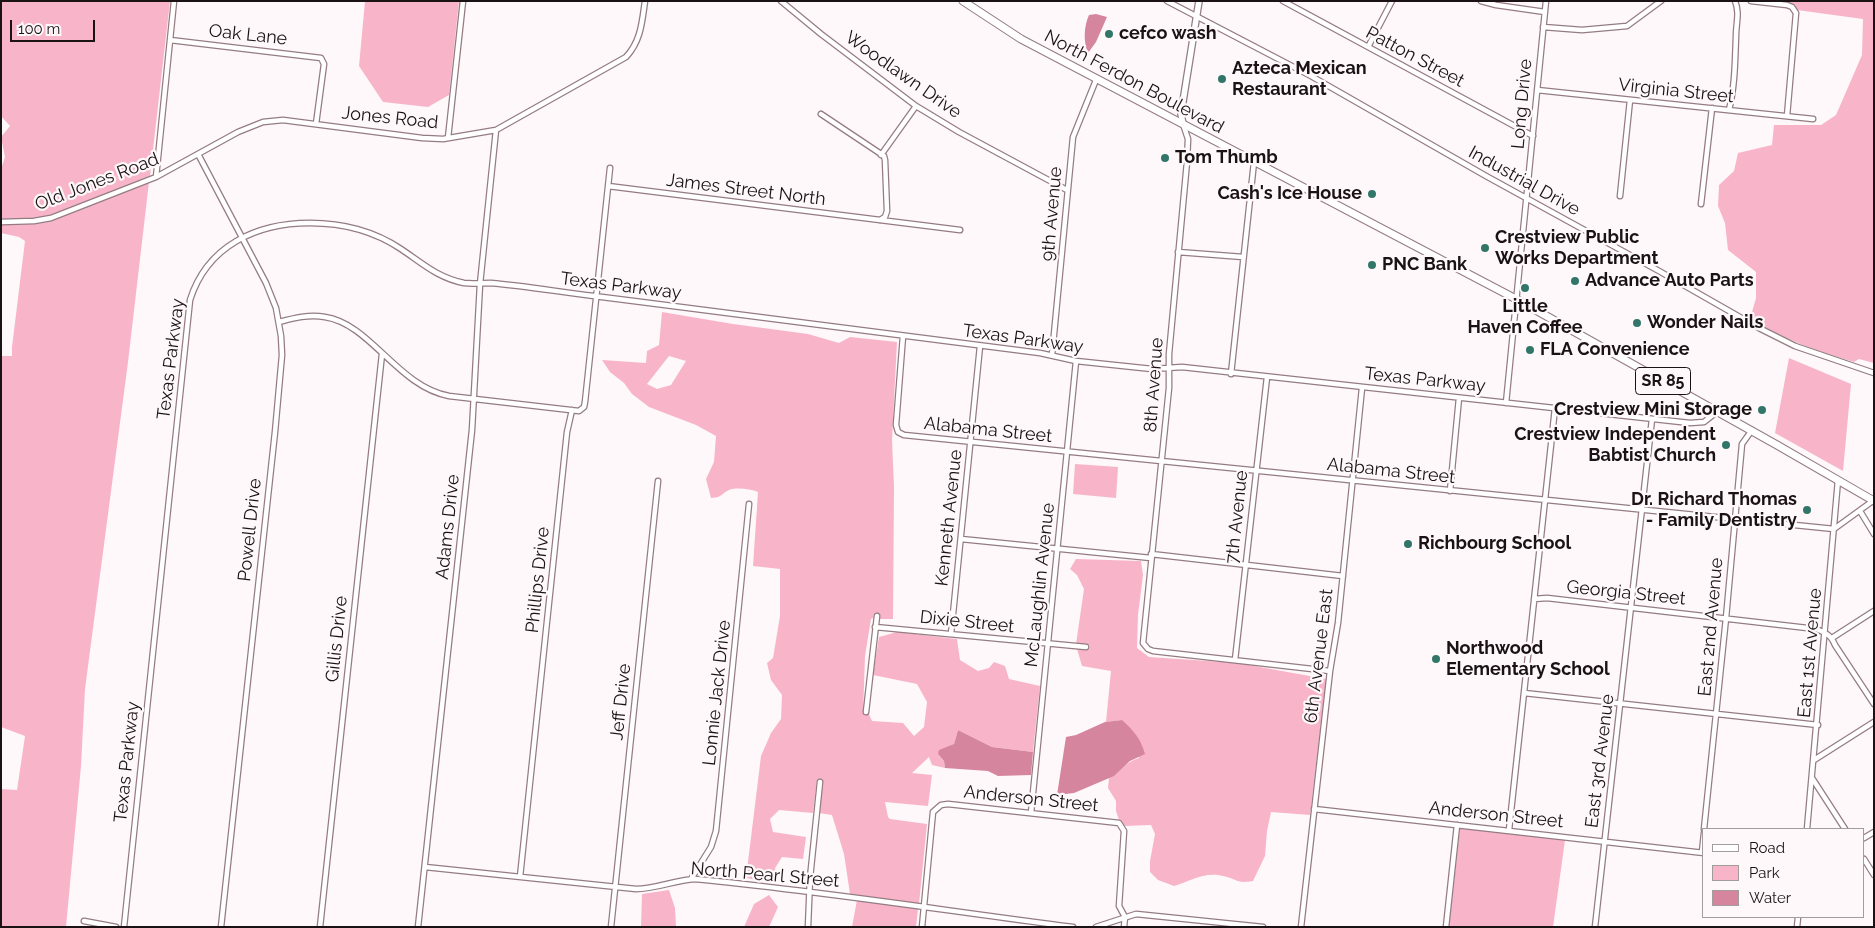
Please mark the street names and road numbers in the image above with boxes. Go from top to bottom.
street label: Oak Lane [208,20,288,50]
street label: Patton Street [1362,22,1468,92]
street label: North Ferdon Boulevard [1040,25,1228,139]
street label: Woodlawn Drive [841,27,965,123]
street label: Long Drive [1507,58,1537,150]
street label: Virginia Street [1617,74,1735,108]
street label: Jones Road [341,102,439,134]
street label: Industrial Drive [1465,141,1583,221]
street label: Old Jones Road [32,148,162,216]
street label: 9th Avenue [1037,166,1067,262]
street label: James Street North [665,170,827,210]
street label: Texas Parkway [559,268,683,304]
street label: Texas Parkway [153,297,189,421]
street label: Texas Parkway [961,320,1085,358]
street label: 8th Avenue [1140,337,1168,433]
street label: Texas Parkway [1363,363,1487,397]
road number: SR 85 [1636,368,1690,394]
street label: Alabama Street [923,413,1053,447]
street label: Kenneth Avenue [931,449,967,587]
street label: Alabama Street [1326,454,1456,488]
street label: 7th Avenue [1221,469,1253,565]
street label: Adams Drive [432,473,464,581]
street label: Powell Drive [234,477,266,583]
street label: McLaughlin Avenue [1021,502,1059,668]
street label: Phillips Drive [522,526,554,634]
street label: East 2nd Avenue [1694,557,1728,697]
street label: Georgia Street [1565,576,1687,610]
street label: East 1st Avenue [1794,587,1826,719]
street label: 6th Avenue East [1300,588,1338,724]
street label: Gillis Drive [322,595,352,683]
street label: Dixie Street [919,606,1015,638]
street label: Lonnie Jack Drive [699,619,735,767]
street label: Jeff Drive [606,663,636,741]
street label: East 3rd Avenue [1581,693,1619,829]
street label: Texas Parkway [110,700,144,824]
street label: Anderson Street [963,781,1099,817]
street label: Anderson Street [1428,797,1564,833]
street label: North Pearl Street [690,858,840,892]

